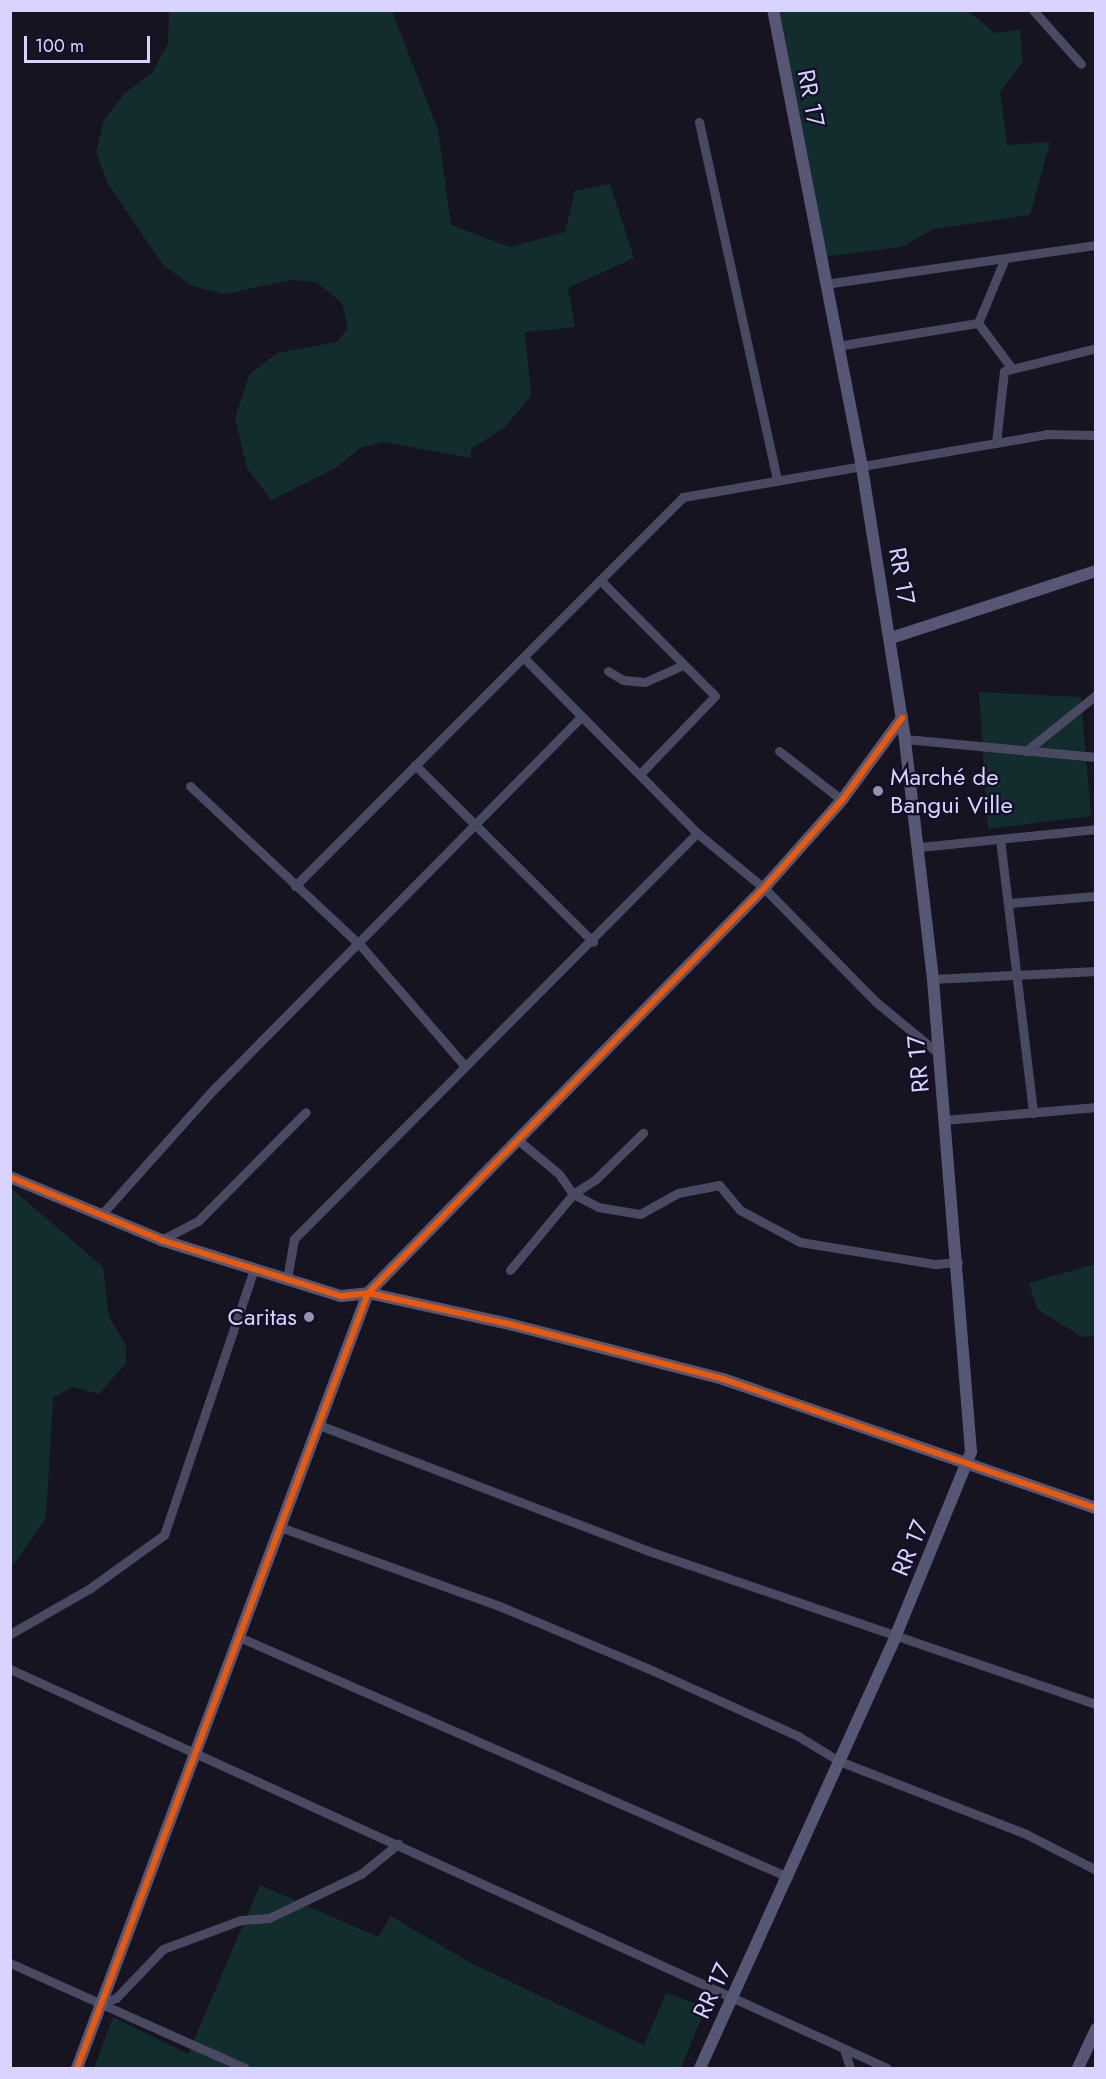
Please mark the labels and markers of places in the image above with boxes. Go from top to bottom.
place label: Marché de Bangui Ville [890,763,1013,819]
marker: Marché de Bangui Ville [871,784,885,798]
place label: Caritas [228,1303,297,1331]
marker: Caritas [302,1310,316,1324]

